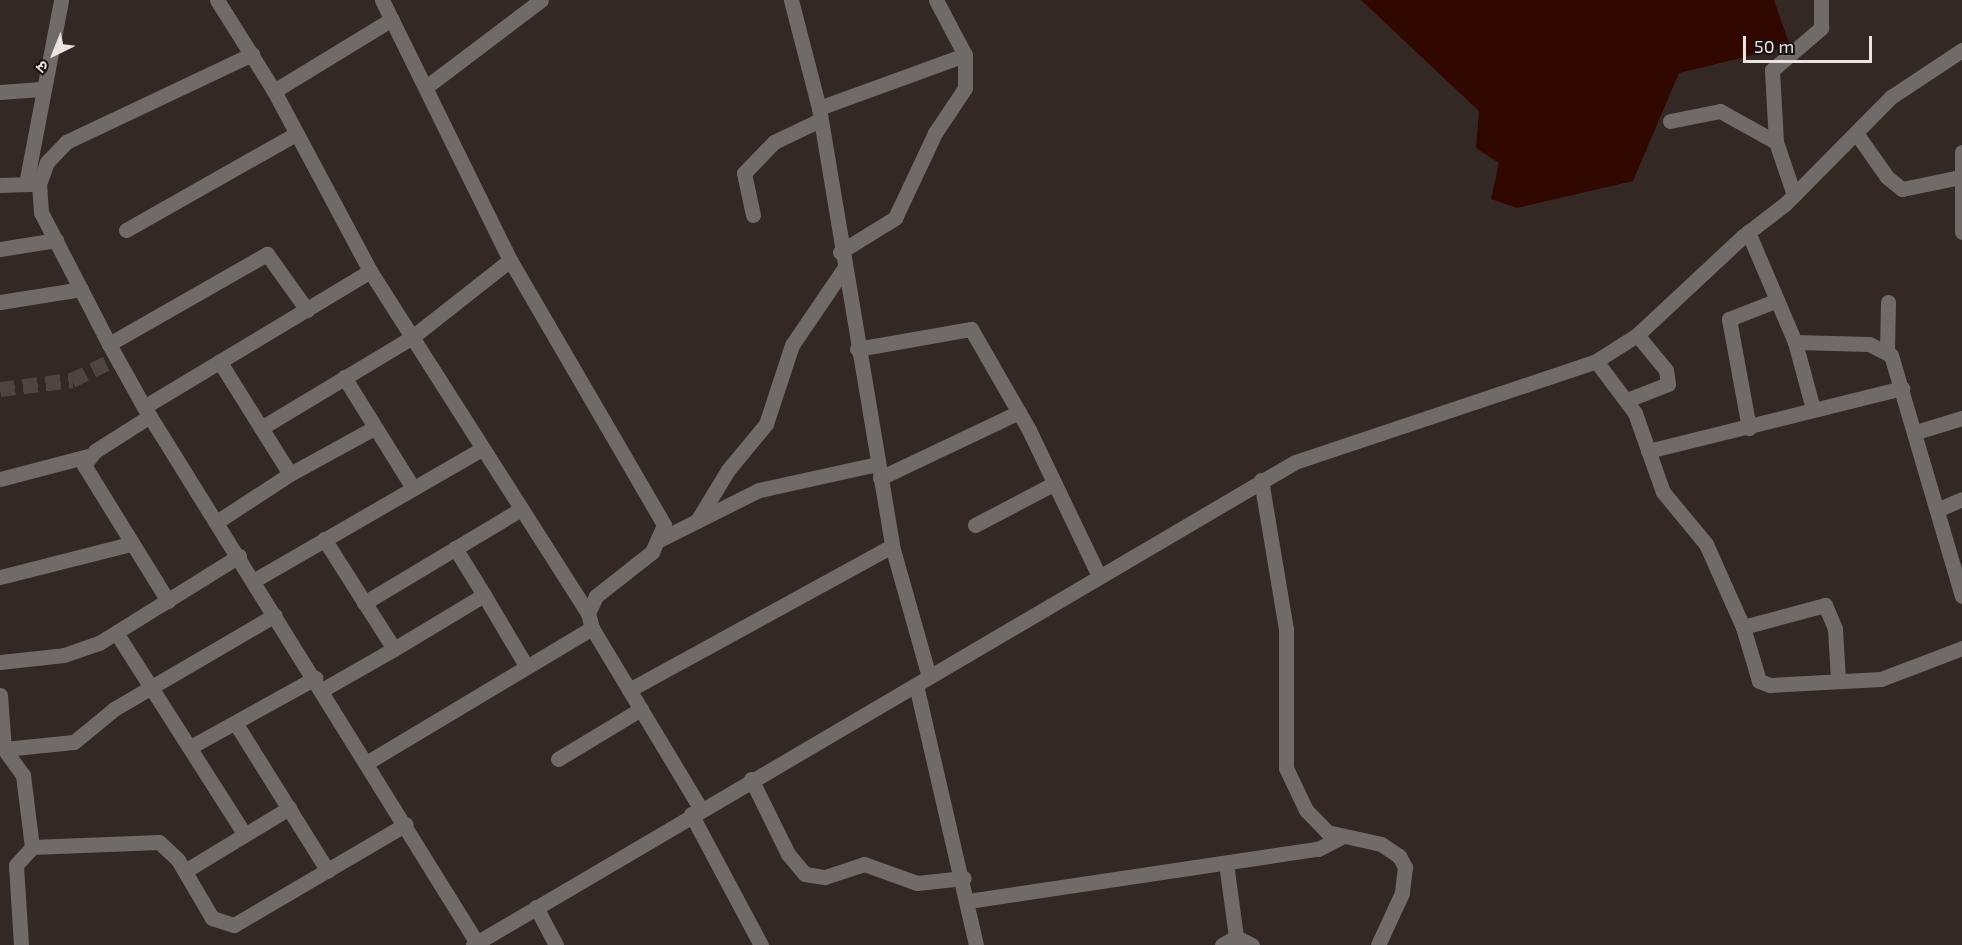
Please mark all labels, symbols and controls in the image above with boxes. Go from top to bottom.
north arrow [24,24,84,84]
scale bar [1746,24,1875,62]
text: 50 m [1754,35,1794,57]
text: उ [31,57,51,78]

